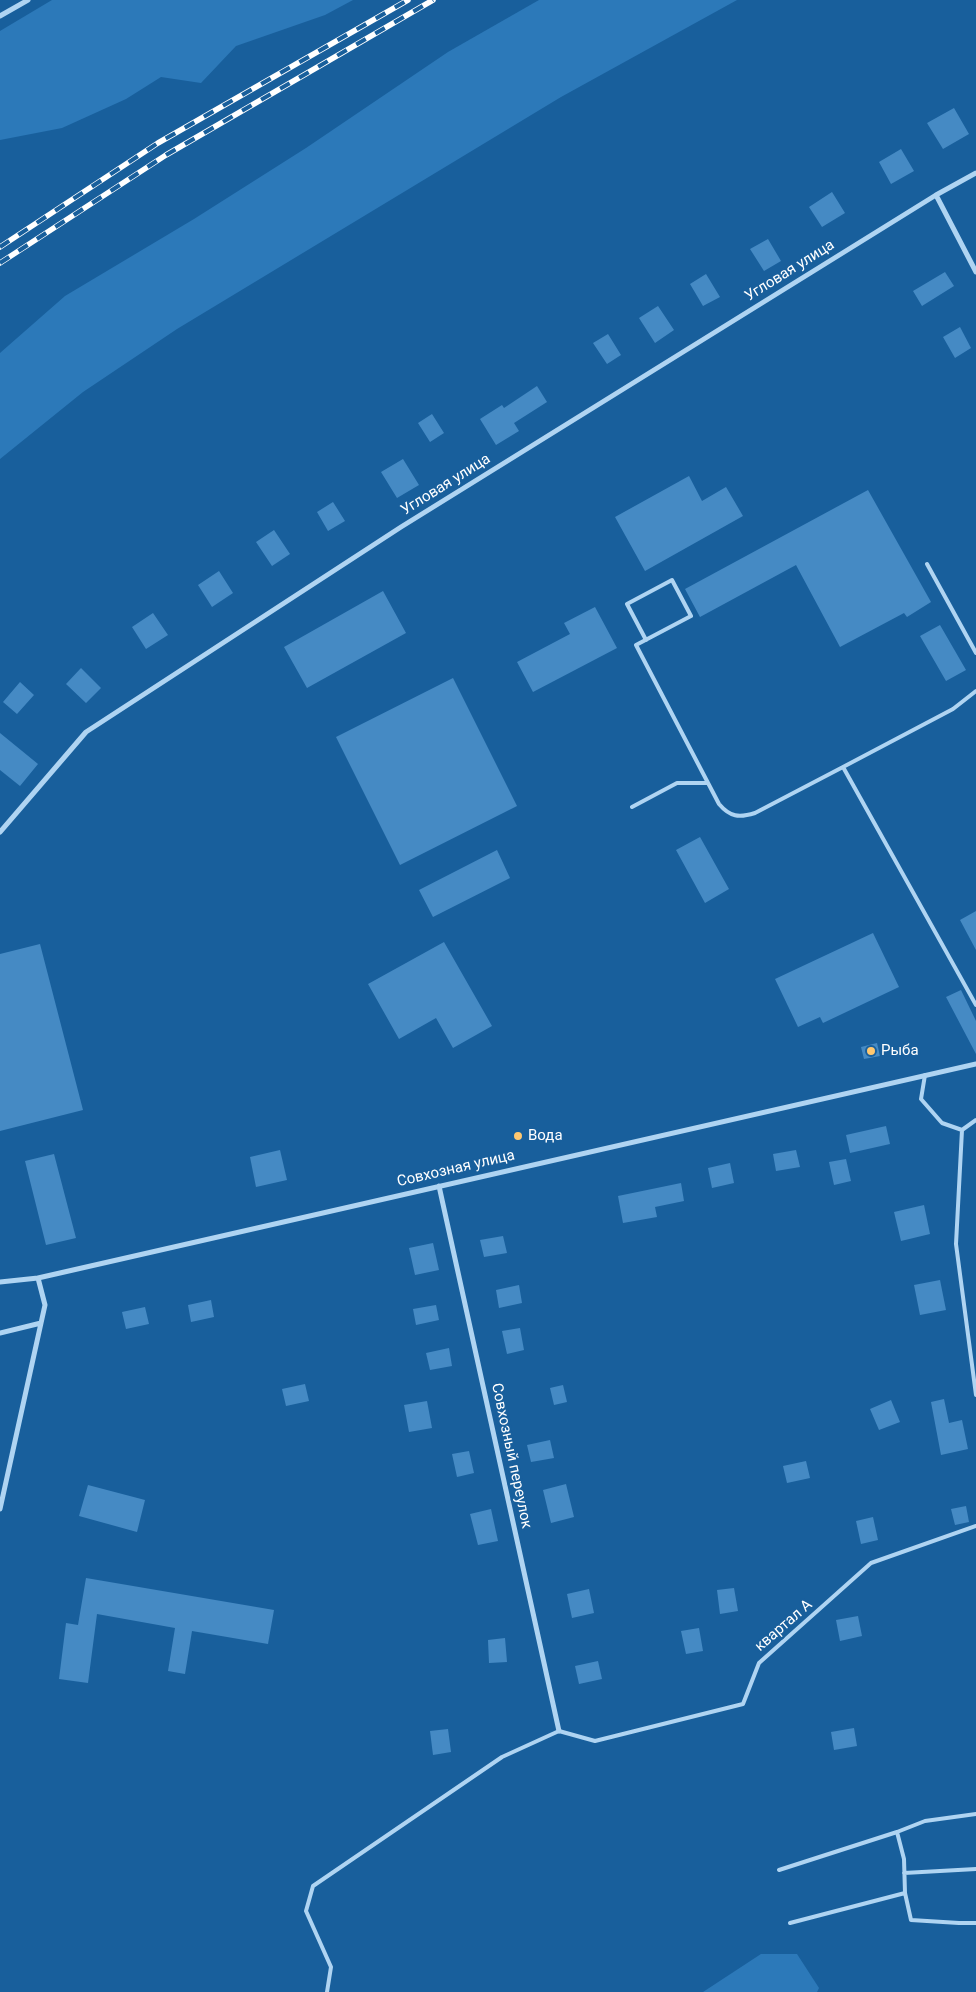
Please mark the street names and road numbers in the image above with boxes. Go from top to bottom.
street label: Угловая улица [742,236,838,306]
street label: Угловая улица [398,450,494,520]
street label: Совхозная улица [395,1147,517,1191]
street label: Совхозный переулок [487,1382,535,1530]
street label: квартал А [752,1596,816,1656]

